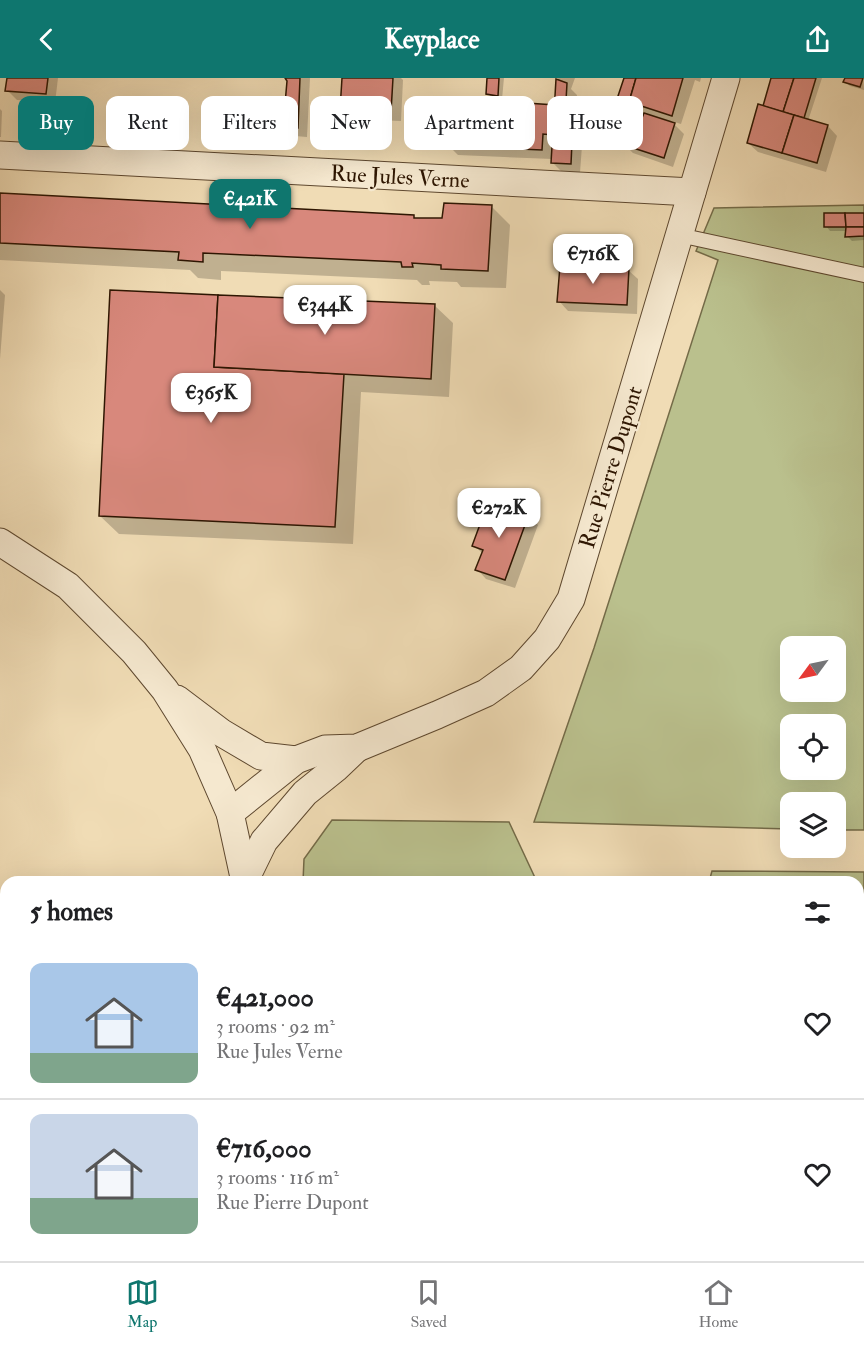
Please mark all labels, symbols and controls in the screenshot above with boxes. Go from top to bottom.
icon: back [30,23,63,56]
text: Keyplace [384,23,480,56]
icon: share [801,23,834,56]
chip: Buy [18,96,94,150]
chip: Rent [106,96,189,150]
chip: Filters [201,96,298,150]
chip: New [310,96,392,150]
chip: Apartment [404,96,535,150]
chip: House [547,96,643,150]
street label: Rue Jules Verne [330,159,470,195]
pin: €421K [208,179,292,230]
text: €421K [223,186,277,211]
pin: €716K [551,234,635,285]
text: €716K [567,241,619,266]
pin: €344K [283,285,367,336]
text: €344K [298,292,352,317]
pin: €365K [169,373,253,424]
text: €365K [185,380,237,405]
street label: Rue Pierre Dupont [573,383,650,552]
pin: €272K [457,488,541,539]
text: €272K [471,495,527,520]
north arrow [780,636,846,702]
map controls [780,636,846,858]
button: locate [780,714,846,780]
button: layers [780,792,846,858]
text: 5 homes [30,896,113,928]
icon: filters [801,896,834,929]
text: €421,000 [216,982,314,1014]
icon: home [78,987,150,1059]
icon: heart [801,1007,834,1040]
text: 3 rooms · 92 m² [216,1014,335,1039]
text: Rue Jules Verne [216,1039,343,1064]
text: €716,000 [216,1133,312,1165]
icon: home [78,1138,150,1210]
icon: heart [801,1158,834,1191]
text: 3 rooms · 116 m² [216,1165,339,1190]
text: Rue Pierre Dupont [216,1190,369,1215]
tab: Map [126,1276,159,1332]
tab: Saved [410,1276,447,1332]
tab: Home [699,1276,738,1332]

